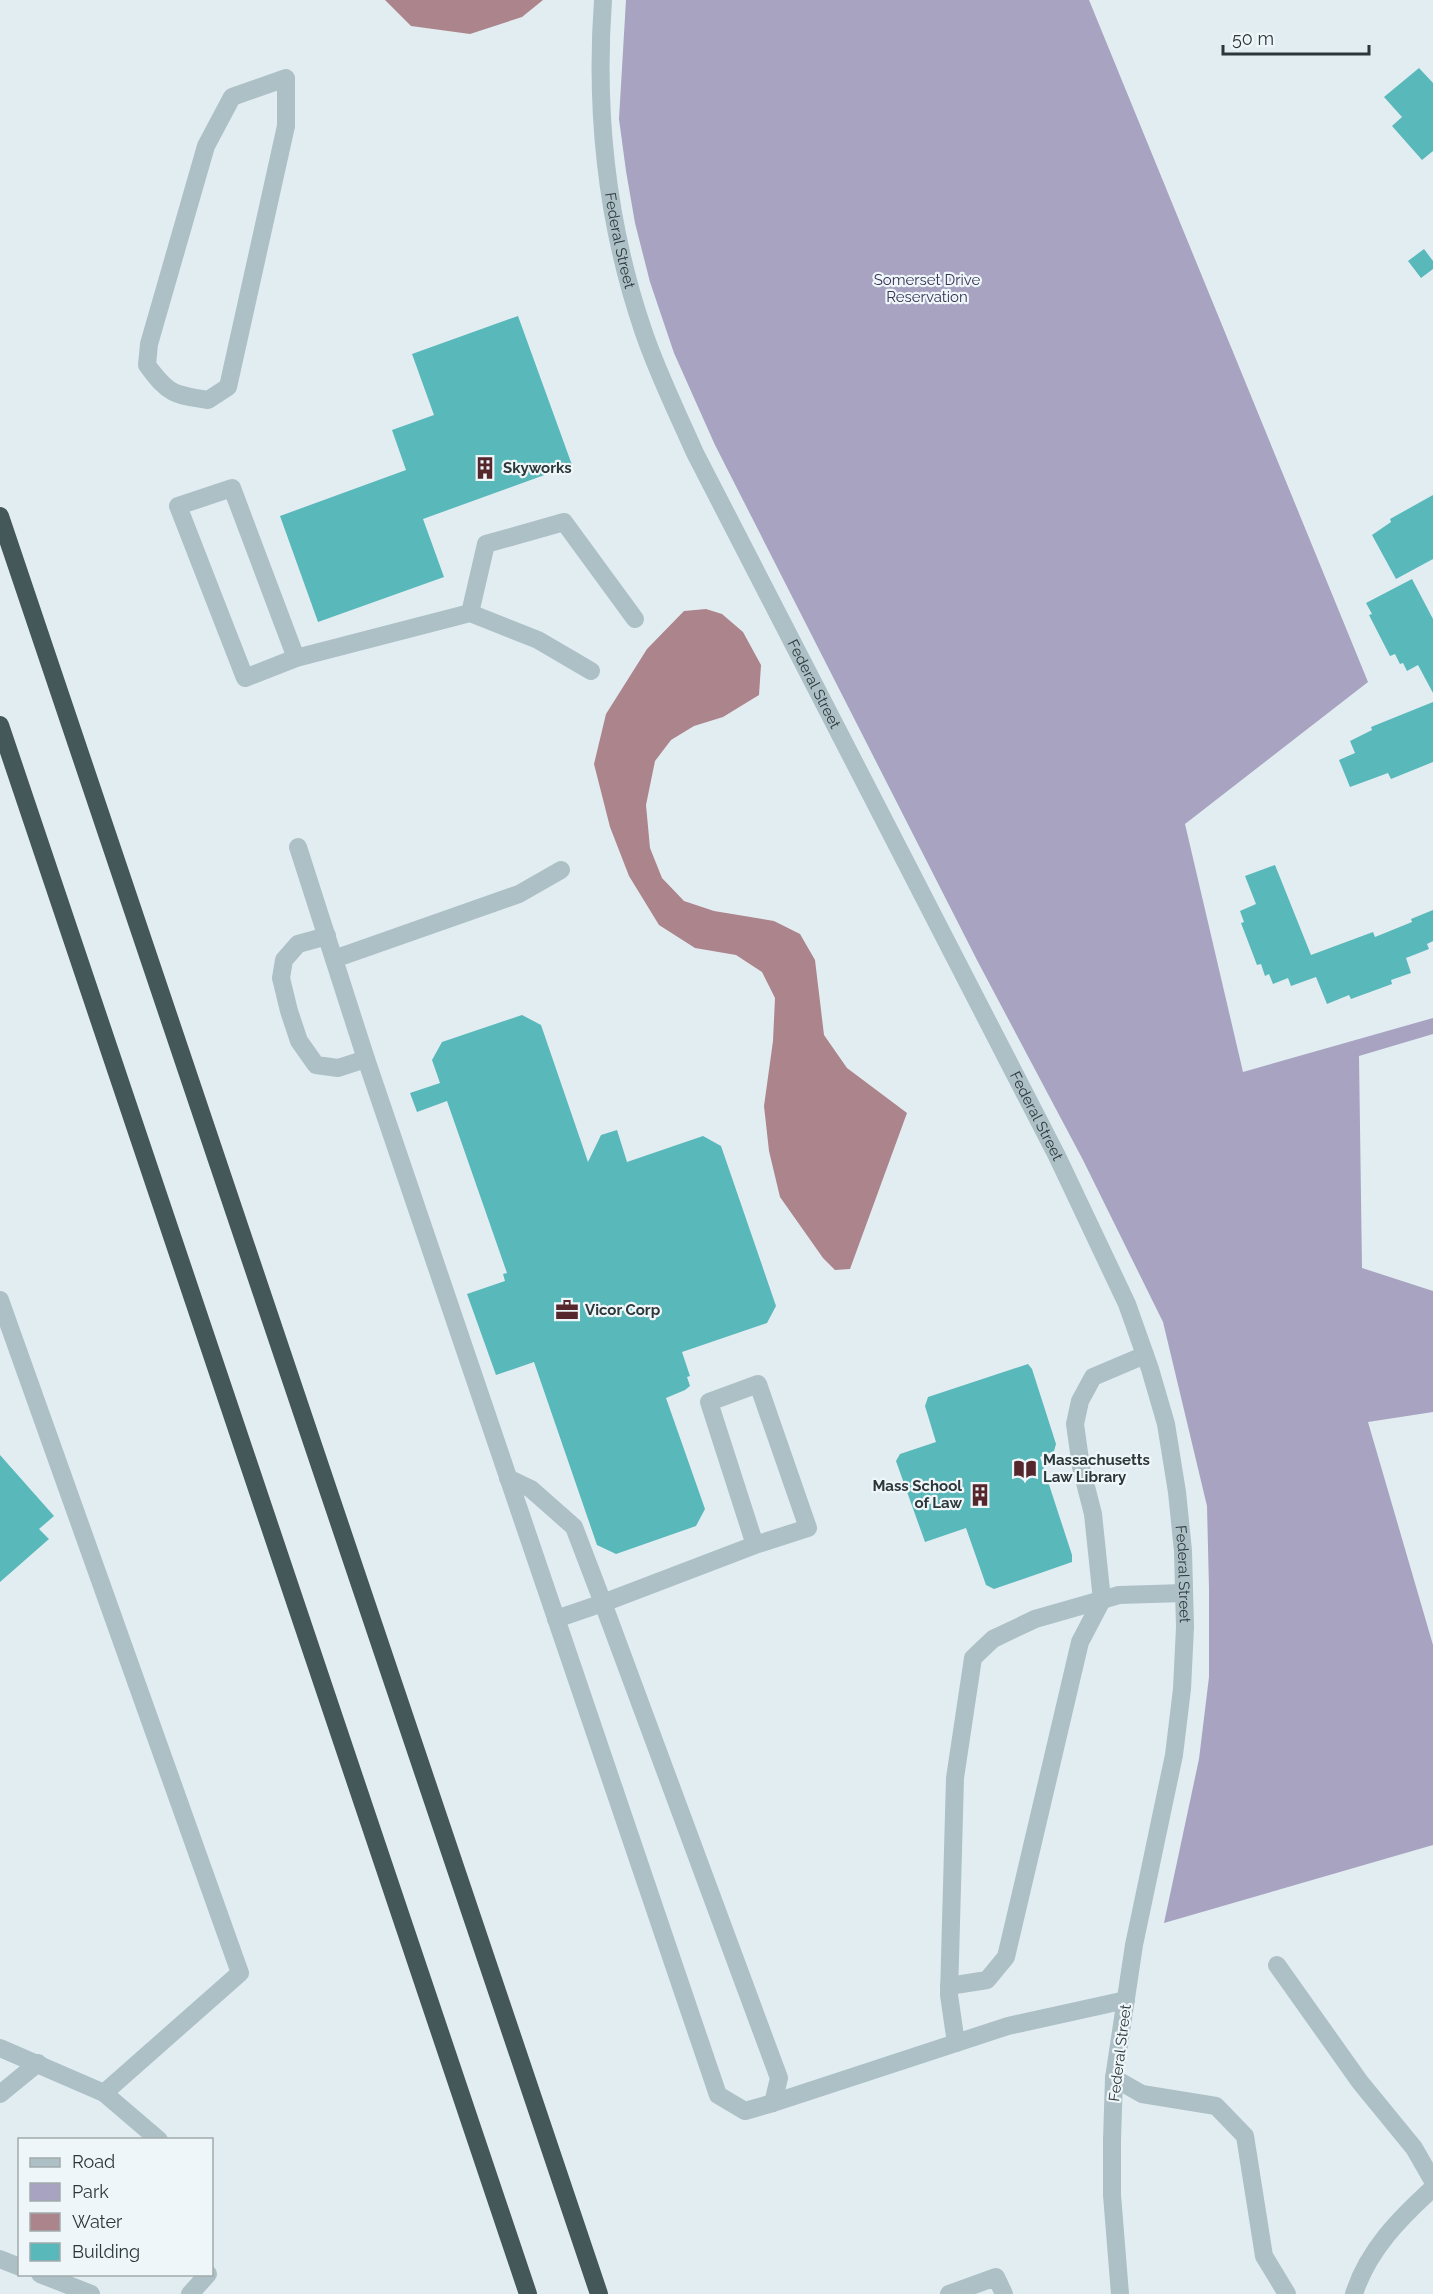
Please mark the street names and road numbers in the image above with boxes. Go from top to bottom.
street label: Federal Street [601,191,639,291]
street label: Federal Street [784,636,844,732]
street label: Federal Street [1006,1068,1067,1163]
street label: Federal Street [1171,1524,1194,1623]
street label: Federal Street [1105,2003,1135,2103]

